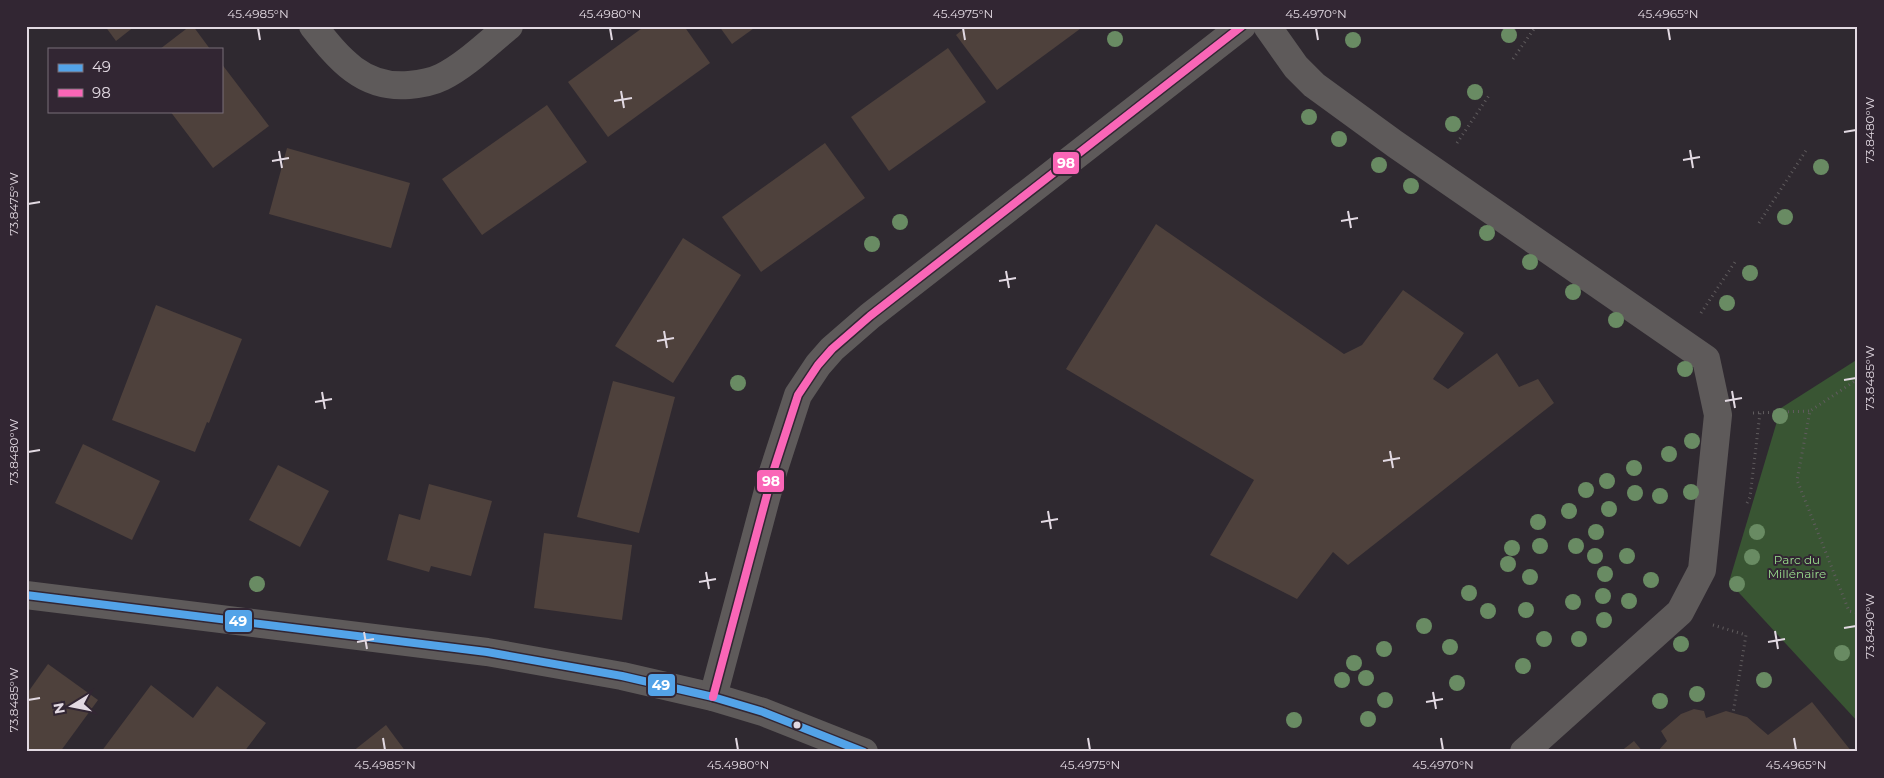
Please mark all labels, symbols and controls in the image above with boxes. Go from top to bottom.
text: 45.4985°N [227,6,289,21]
text: 45.4980°N [579,6,641,21]
text: 45.4975°N [933,6,993,21]
text: 45.4970°N [1285,6,1347,21]
text: 45.4965°N [1638,6,1698,21]
legend [48,48,222,112]
text: 49 [92,57,111,76]
text: 98 [92,83,111,102]
text: 73.8480°W [1862,97,1877,163]
line badge: 98 [1052,151,1080,175]
text: 98 [1057,154,1075,172]
text: 73.8475°W [6,172,21,236]
text: 73.8485°W [1862,345,1877,411]
text: 73.8480°W [6,419,21,485]
line badge: 98 [756,469,785,493]
text: 98 [762,472,780,490]
park label: Parc du Millénaire [1768,552,1826,581]
text: 73.8490°W [1862,593,1877,659]
line badge: 49 [224,609,253,633]
text: 49 [229,612,247,630]
text: 73.8485°W [6,667,21,733]
line badge: 49 [647,673,676,697]
text: 49 [652,676,670,694]
north arrow [48,680,98,730]
text: N [49,701,69,715]
unlabelled marker [792,720,802,730]
text: 45.4985°N [354,757,416,772]
text: 45.4980°N [707,757,769,772]
text: 45.4975°N [1060,757,1120,772]
text: 45.4970°N [1412,757,1474,772]
text: 45.4965°N [1766,757,1826,772]

